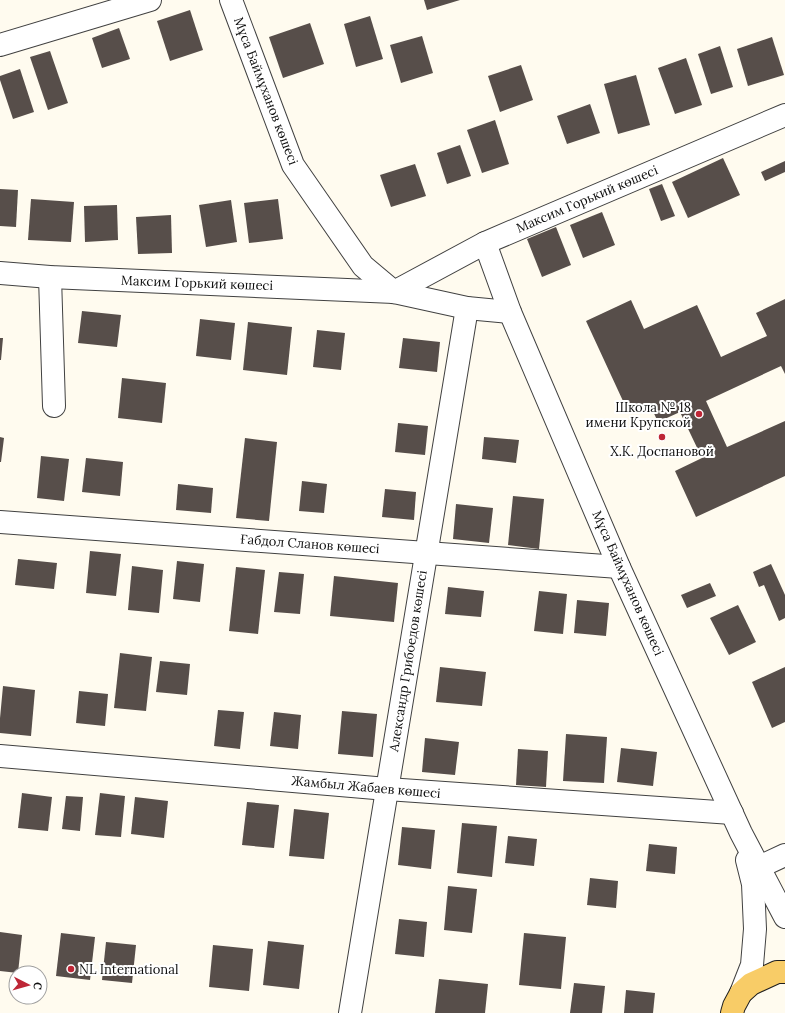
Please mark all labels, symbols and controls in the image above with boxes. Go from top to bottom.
street label: Мұса Баймұханов көшесі [230,15,302,168]
street label: Максим Горький көшесі [514,161,661,237]
street label: Максим Горький көшесі [121,272,274,294]
place label: Школа № 18 имени Крупской [586,399,691,431]
marker: Школа № 18 имени Крупской [694,409,704,419]
marker: Х.К. Доспановой [657,432,667,442]
place label: Х.К. Доспановой [610,443,714,460]
street label: Мұса Баймұханов көшесі [588,508,668,658]
street label: Ғабдол Сланов көшесі [240,531,381,557]
street label: Александр Грибоедов көшесі [385,569,431,754]
street label: Жамбыл Жабаев көшесі [291,772,442,802]
place label: NL International [79,961,179,978]
marker: NL International [66,964,76,974]
north arrow [8,965,48,1005]
text: С [31,982,45,991]

